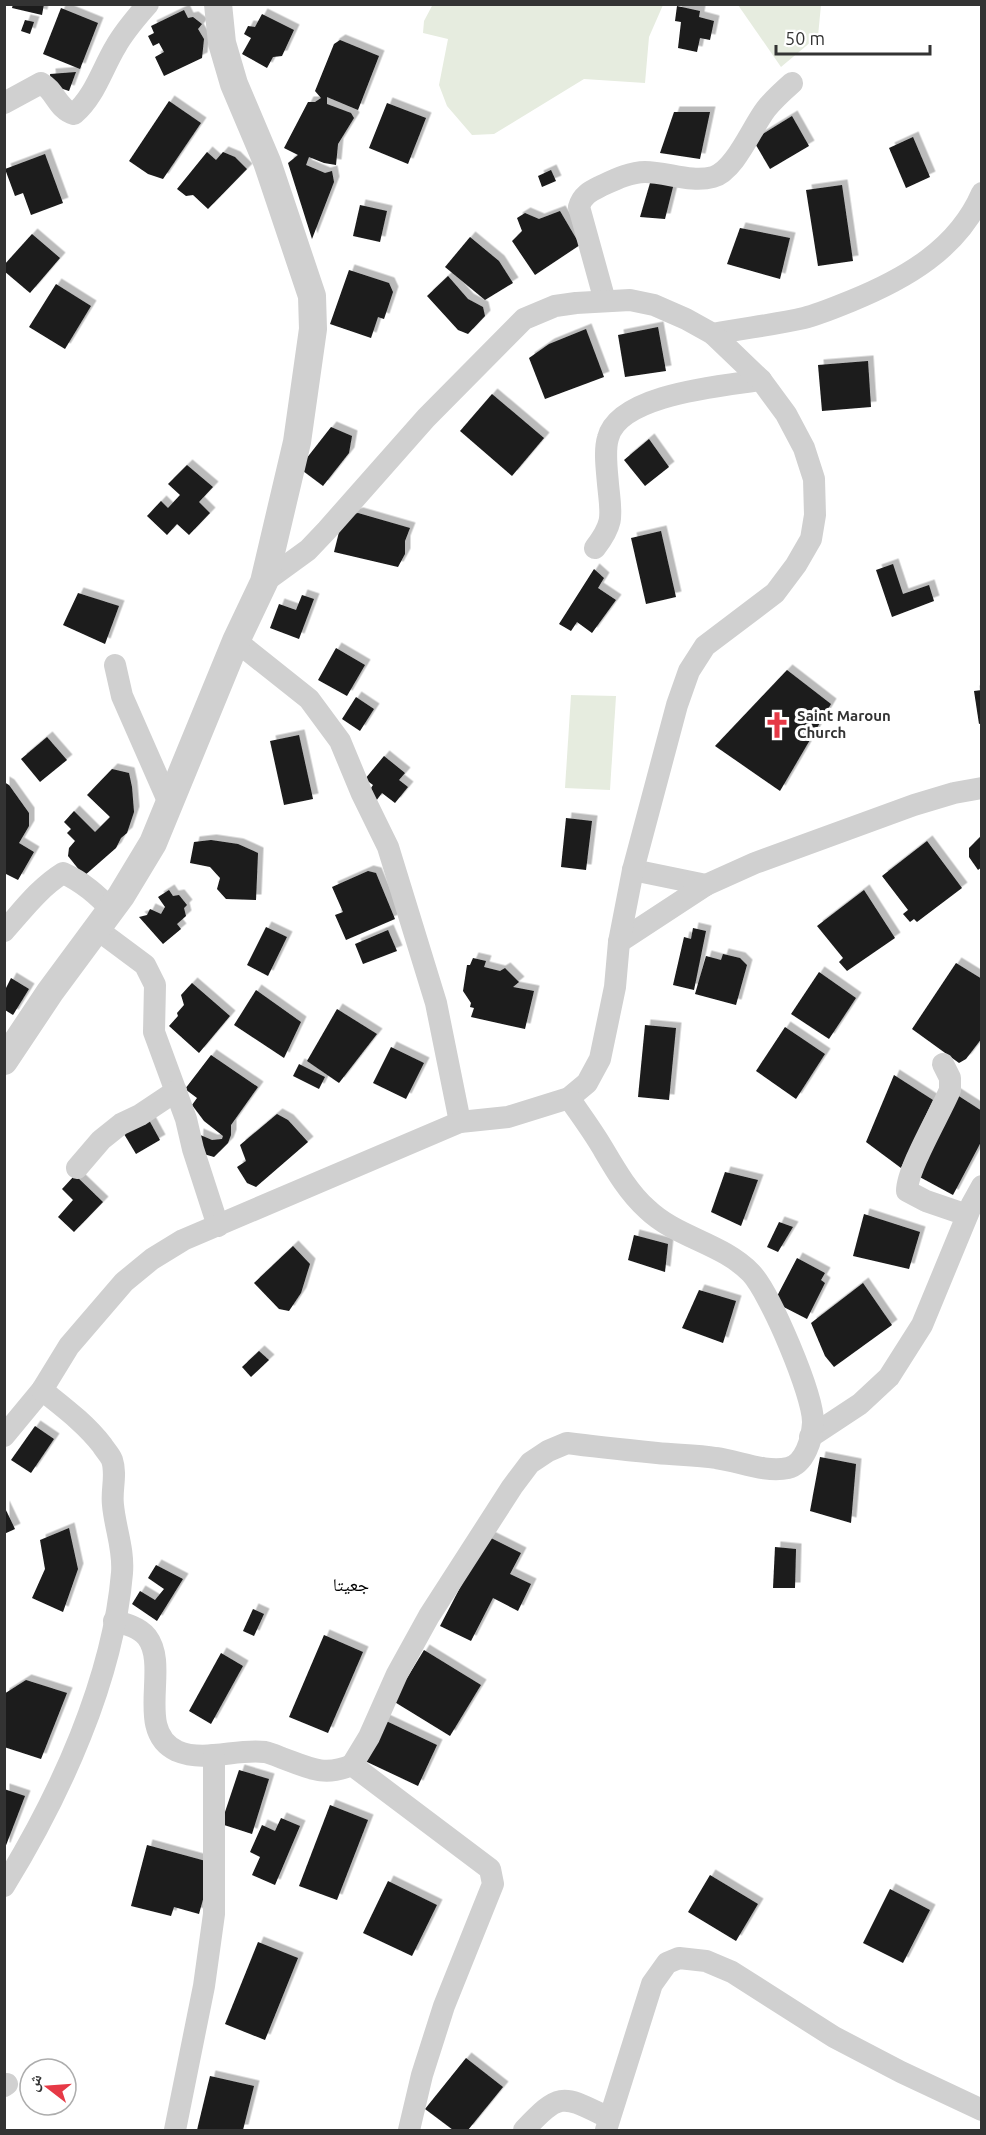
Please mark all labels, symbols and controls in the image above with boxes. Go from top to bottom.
scale bar [776,18,930,56]
text: 50 m [785,28,825,48]
place label: Saint Maroun Church [797,707,891,741]
church icon: Saint Maroun Church [762,710,792,740]
district label: جعيتا [333,1574,369,1595]
north arrow [18,2057,78,2117]
text: ش [23,2072,46,2094]

